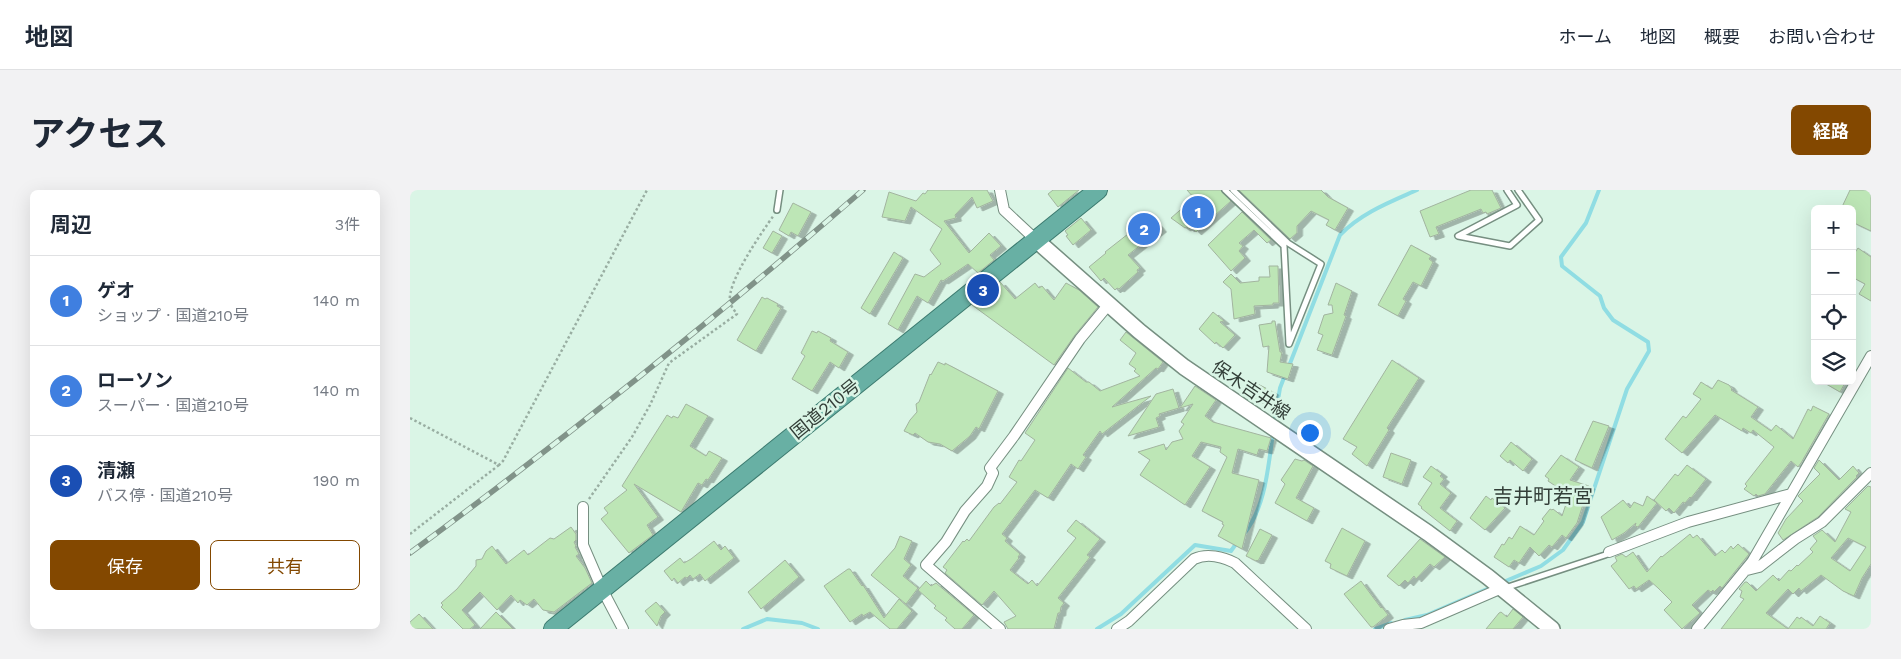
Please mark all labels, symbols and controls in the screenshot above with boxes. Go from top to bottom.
text: 地図 [25,23,73,51]
text: ホーム [1559,26,1612,47]
text: 地図 [1640,26,1676,47]
text: 概要 [1704,26,1740,47]
text: お問い合わせ [1768,26,1876,47]
button: 経路 [1791,105,1871,155]
text: アクセス [30,113,168,155]
pin: 1 [1182,193,1214,231]
map controls [1811,205,1856,385]
button: + [1811,205,1856,250]
pin: 2 [1128,210,1160,248]
text: 周辺 [50,212,92,237]
text: 3件 [335,215,360,234]
button: − [1811,250,1856,295]
pin: 3 [967,271,999,309]
text: ゲオ [97,279,135,302]
text: 1 [63,291,69,310]
text: 140 m [313,291,360,310]
button: locate [1811,295,1856,340]
text: ショップ · 国道210号 [97,306,249,325]
button: layers [1811,340,1856,385]
street label: 保木吉井線 [1208,356,1294,423]
text: ローソン [97,369,173,392]
street label: 国道210号 [786,374,863,443]
text: 2 [61,381,71,400]
text: 140 m [313,381,360,400]
text: スーパー · 国道210号 [97,396,249,415]
your location [1297,420,1323,446]
text: 清瀬 [97,459,135,482]
text: 3 [61,471,71,490]
text: 190 m [313,471,360,490]
district label: 吉井町若宮 [1493,484,1593,508]
text: バス停 · 国道210号 [97,486,233,505]
button: 保存 [50,540,200,590]
button: 共有 [210,540,360,590]

